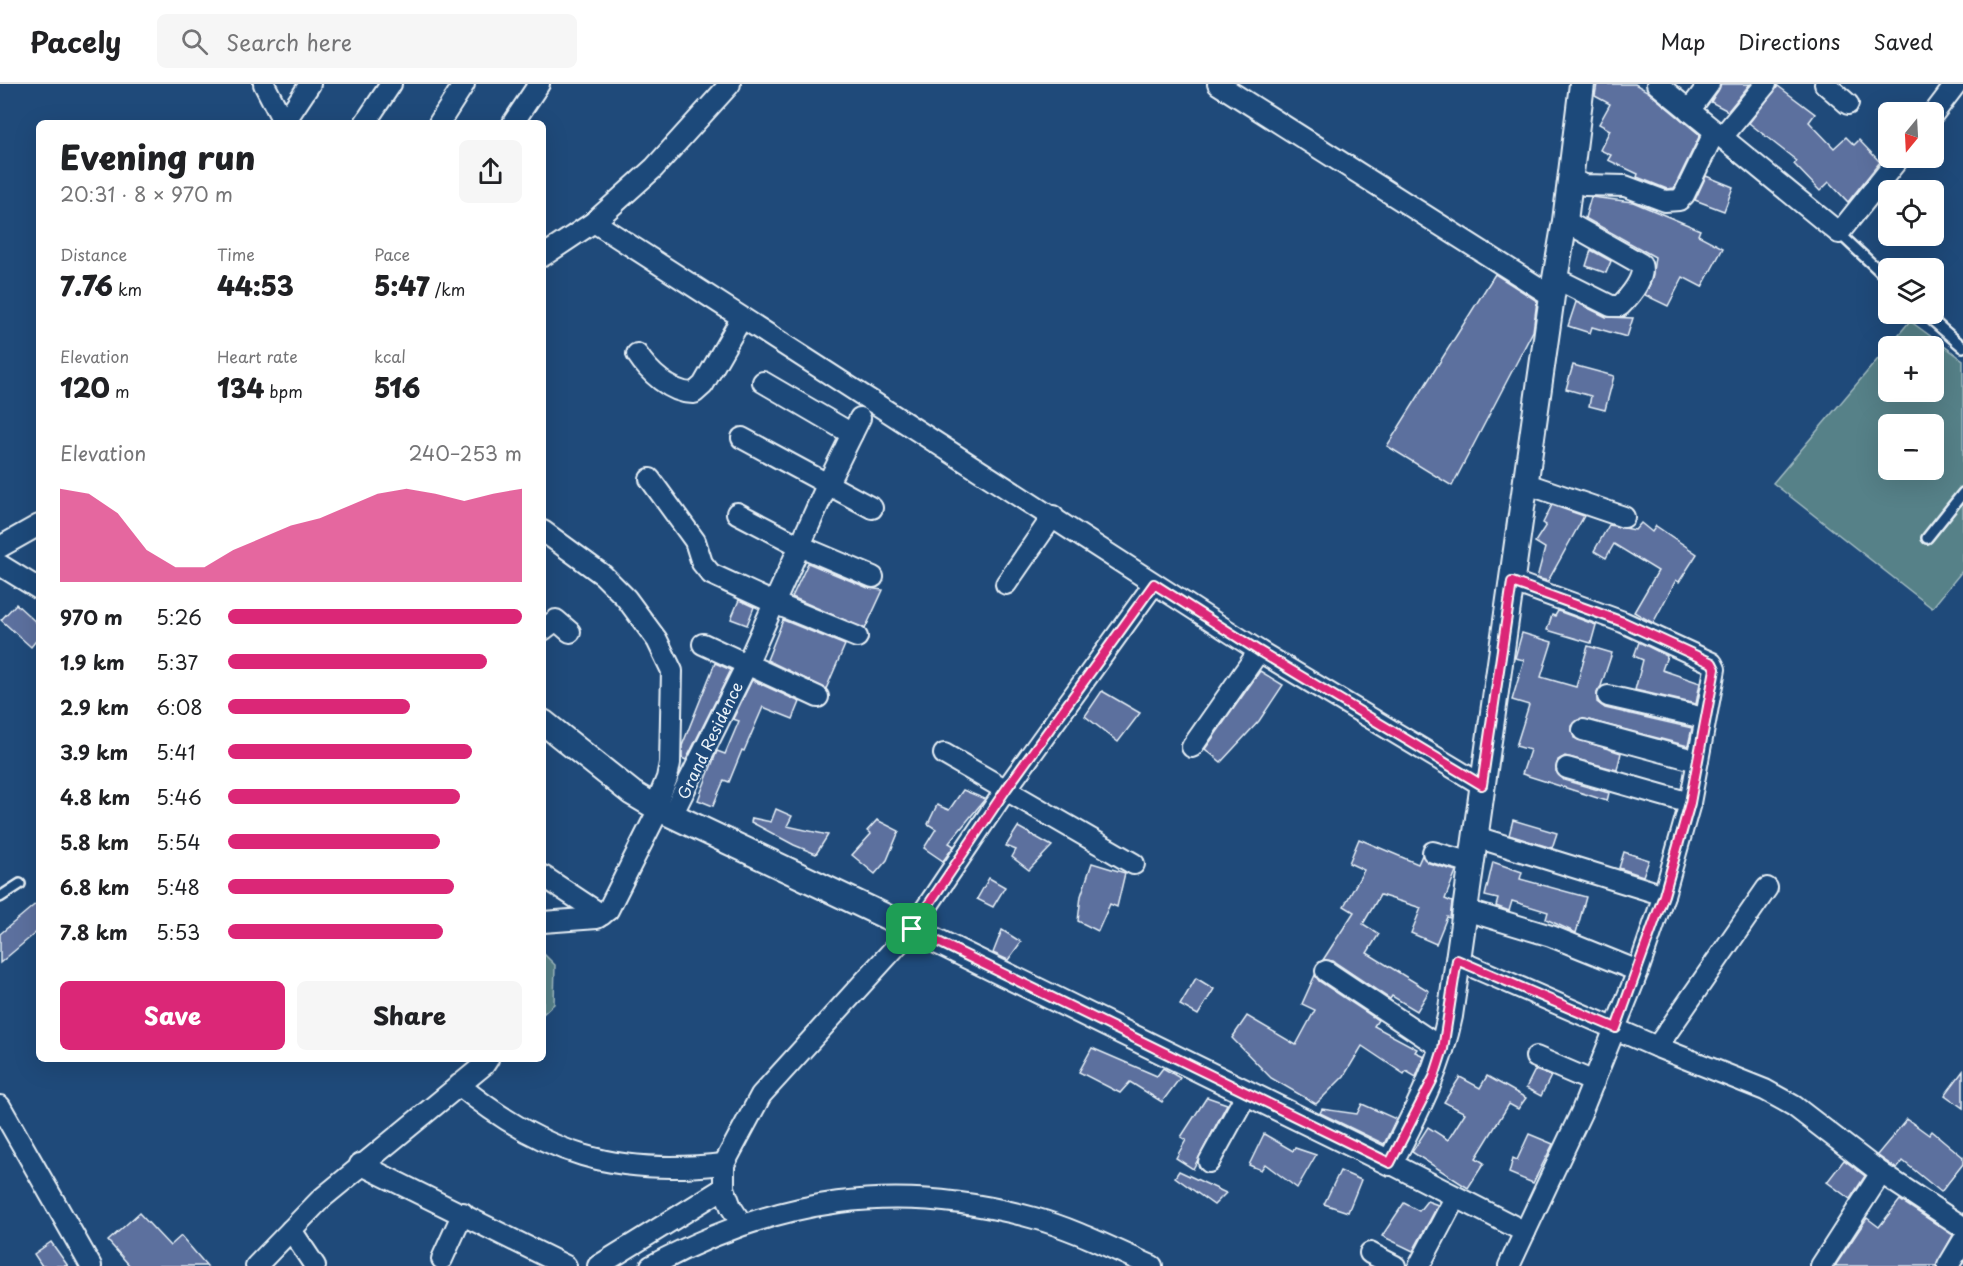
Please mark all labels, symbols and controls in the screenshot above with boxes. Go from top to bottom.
search box [157,14,577,68]
text: Pacely [30,20,121,63]
icon: search [178,25,211,58]
text: Search here [226,25,352,58]
text: Map [1660,25,1705,57]
text: Directions [1738,25,1840,57]
text: Saved [1873,25,1933,57]
north arrow [1878,102,1944,168]
map controls [1878,102,1944,480]
text: Evening run [60,131,255,181]
button: share [459,140,522,203]
text: 20:31 · 8 × 970 m [60,179,233,209]
button: locate [1878,180,1944,246]
text: Distance [60,242,127,266]
text: Time [217,242,255,266]
text: Pace [374,242,410,266]
button: layers [1878,258,1944,324]
text: 7.76 [60,266,113,305]
text: 44:53 [217,266,294,305]
text: 5:47 [374,266,429,305]
text: km [113,277,142,301]
text: /km [429,277,465,301]
button: + [1878,336,1944,402]
text: Elevation [60,344,129,368]
text: Heart rate [217,344,298,368]
text: kcal [374,344,406,368]
text: 120 [60,368,110,407]
text: 134 [217,368,264,407]
text: 516 [374,368,420,407]
text: m [110,379,130,403]
text: bpm [264,379,303,403]
button: − [1878,414,1944,480]
text: Elevation [60,438,146,468]
text: 240–253 m [408,438,522,468]
text: 970 m [60,602,123,632]
text: 5:26 [156,602,202,632]
text: 1.9 km [60,647,125,677]
text: 5:37 [156,647,198,677]
street label: Grand Residence [670,677,748,803]
text: 2.9 km [60,692,129,722]
text: 6:08 [156,692,203,722]
text: 3.9 km [60,737,128,767]
text: 5:41 [156,737,196,767]
text: 4.8 km [60,782,130,812]
text: 5:46 [156,782,202,812]
text: 5.8 km [60,827,129,857]
text: 5:54 [156,827,201,857]
text: 6.8 km [60,872,130,902]
text: 5:48 [156,872,200,902]
pin [886,903,937,954]
icon: arrive [895,912,928,945]
text: 7.8 km [60,917,128,947]
text: 5:53 [156,917,200,947]
button: Save [60,981,285,1050]
button: Share [297,981,522,1050]

